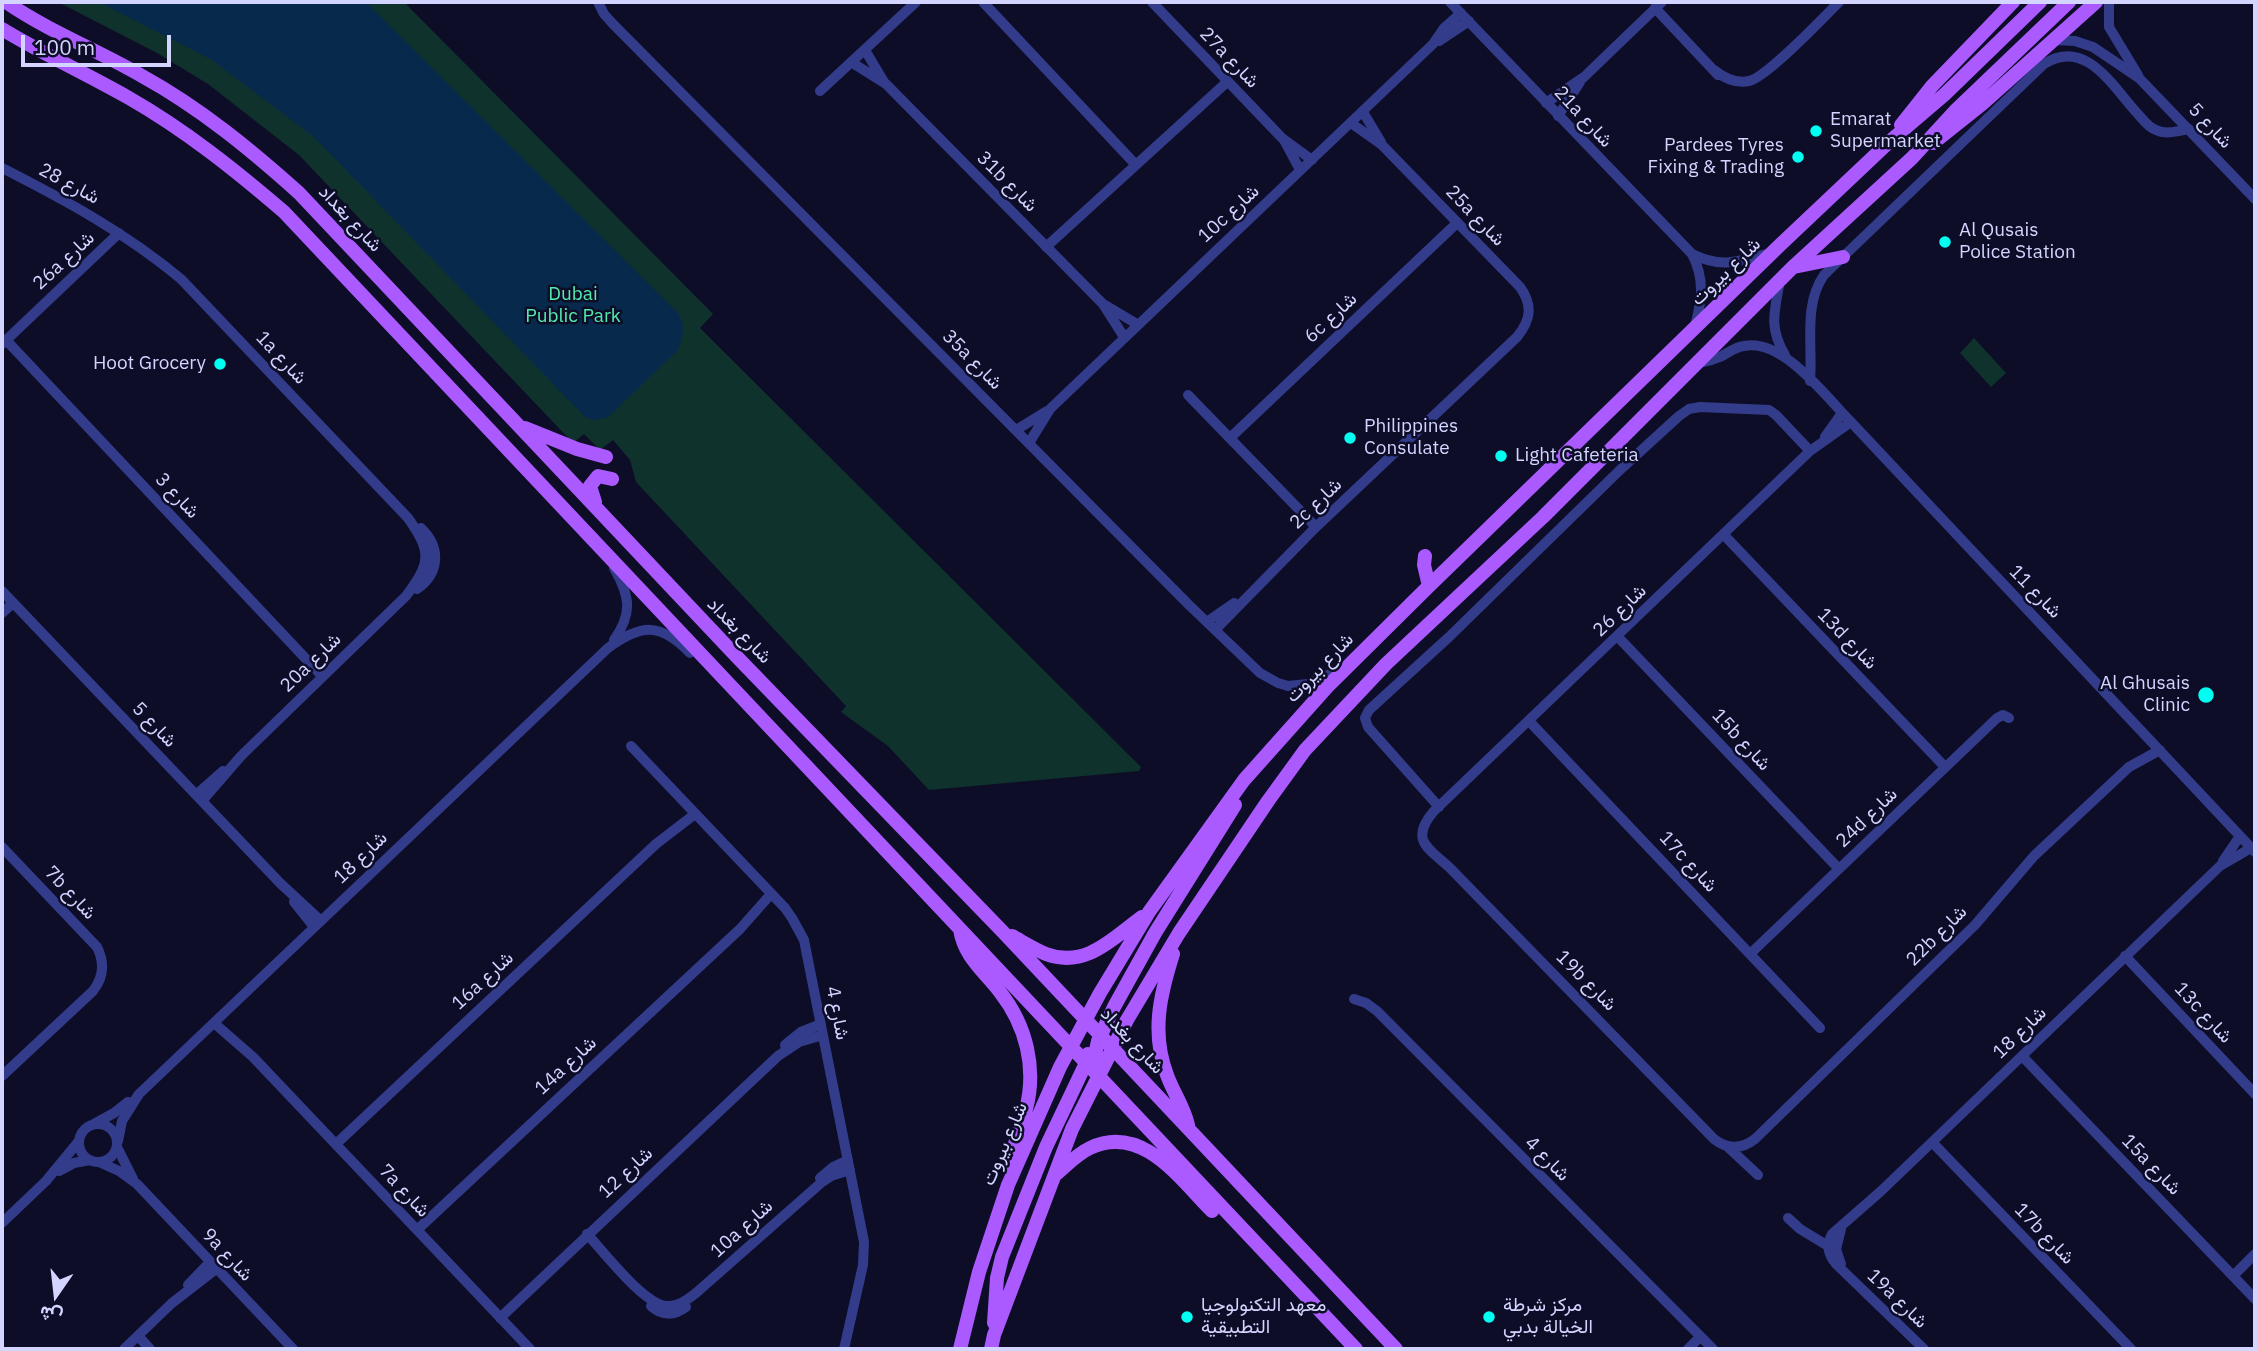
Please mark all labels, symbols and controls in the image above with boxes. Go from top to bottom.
scale bar [24,21,175,65]
street label: 27a شارع [1195,23,1263,93]
text: 100 m [34,33,95,61]
street label: 21a شارع [1549,82,1617,152]
street label: شارع 5 [2183,98,2237,154]
place label: Emarat Supermarket [1830,109,1941,153]
marker: Emarat Supermarket [1808,123,1824,139]
place label: Pardees Tyres Fixing & Trading [1648,135,1784,179]
street label: 31b شارع [972,147,1042,217]
marker: Pardees Tyres Fixing & Trading [1790,149,1806,165]
street label: شارع 28 [35,159,103,209]
street label: 10c شارع [1194,180,1264,248]
street label: شارع بغداد [313,181,387,257]
street label: 25a شارع [1441,181,1509,251]
place label: Al Qusais Police Station [1959,220,2076,264]
street label: 26a شارع [29,227,99,295]
street label: شارع بيروت [1686,233,1766,311]
marker: Al Qusais Police Station [1937,234,1953,250]
park label: Dubai Public Park [525,284,621,328]
street label: 6c شارع [1300,288,1362,348]
street label: 35a شارع [937,325,1007,395]
street label: 1a شارع [251,327,311,389]
place label: Hoot Grocery [93,353,206,375]
marker: Hoot Grocery [212,356,228,372]
place label: Philippines Consulate [1364,416,1458,460]
marker: Philippines Consulate [1342,430,1358,446]
place label: Light Cafeteria [1515,445,1639,467]
marker: Light Cafeteria [1493,448,1509,464]
street label: شارع 3 [150,468,204,524]
street label: 2c شارع [1285,474,1347,534]
street label: شارع 11 [2004,561,2066,623]
street label: شارع 26 [1589,580,1651,642]
street label: شارع بغداد [702,593,776,669]
street label: 13d شارع [1812,604,1882,674]
street label: شارع بيروت [1281,628,1359,708]
street label: 20a شارع [276,629,346,697]
place label: Al Ghusais Clinic [2100,673,2190,717]
marker: Al Ghusais Clinic [2196,685,2216,705]
street label: شارع 5 [127,698,181,752]
street label: 15b شارع [1707,704,1775,776]
street label: 24d شارع [1832,783,1902,853]
street label: شارع 18 [330,827,392,889]
street label: 17c شارع [1654,827,1722,897]
street label: 7b شارع [39,861,101,925]
street label: 22b شارع [1902,901,1972,971]
street label: 19b شارع [1551,946,1621,1016]
street label: 16a شارع [448,947,518,1015]
street label: 13c شارع [2169,978,2237,1048]
street label: شارع 4 [821,984,853,1042]
street label: شارع 18 [1989,1002,2051,1064]
street label: شارع بغداد [1095,1003,1169,1079]
street label: 14a شارع [531,1032,601,1100]
street label: شارع بيروت [977,1099,1033,1189]
street label: 15a شارع [2117,1130,2185,1200]
street label: شارع 4 [1520,1132,1574,1186]
street label: شارع 12 [594,1142,658,1204]
street label: 7a شارع [374,1160,434,1222]
street label: 10a شارع [706,1195,778,1263]
street label: 17b شارع [2009,1199,2079,1269]
street label: 9a شارع [197,1224,257,1286]
north arrow [21,1260,91,1330]
street label: 19a شارع [1862,1265,1932,1333]
place label: معهد التكنولوجيا التطبيقية [1201,1295,1326,1339]
place label: مركز شرطة الخيالة بدبي [1503,1295,1593,1339]
text: ش [37,1301,65,1330]
marker: معهد التكنولوجيا التطبيقية [1179,1309,1195,1325]
marker: مركز شرطة الخيالة بدبي [1481,1309,1497,1325]

